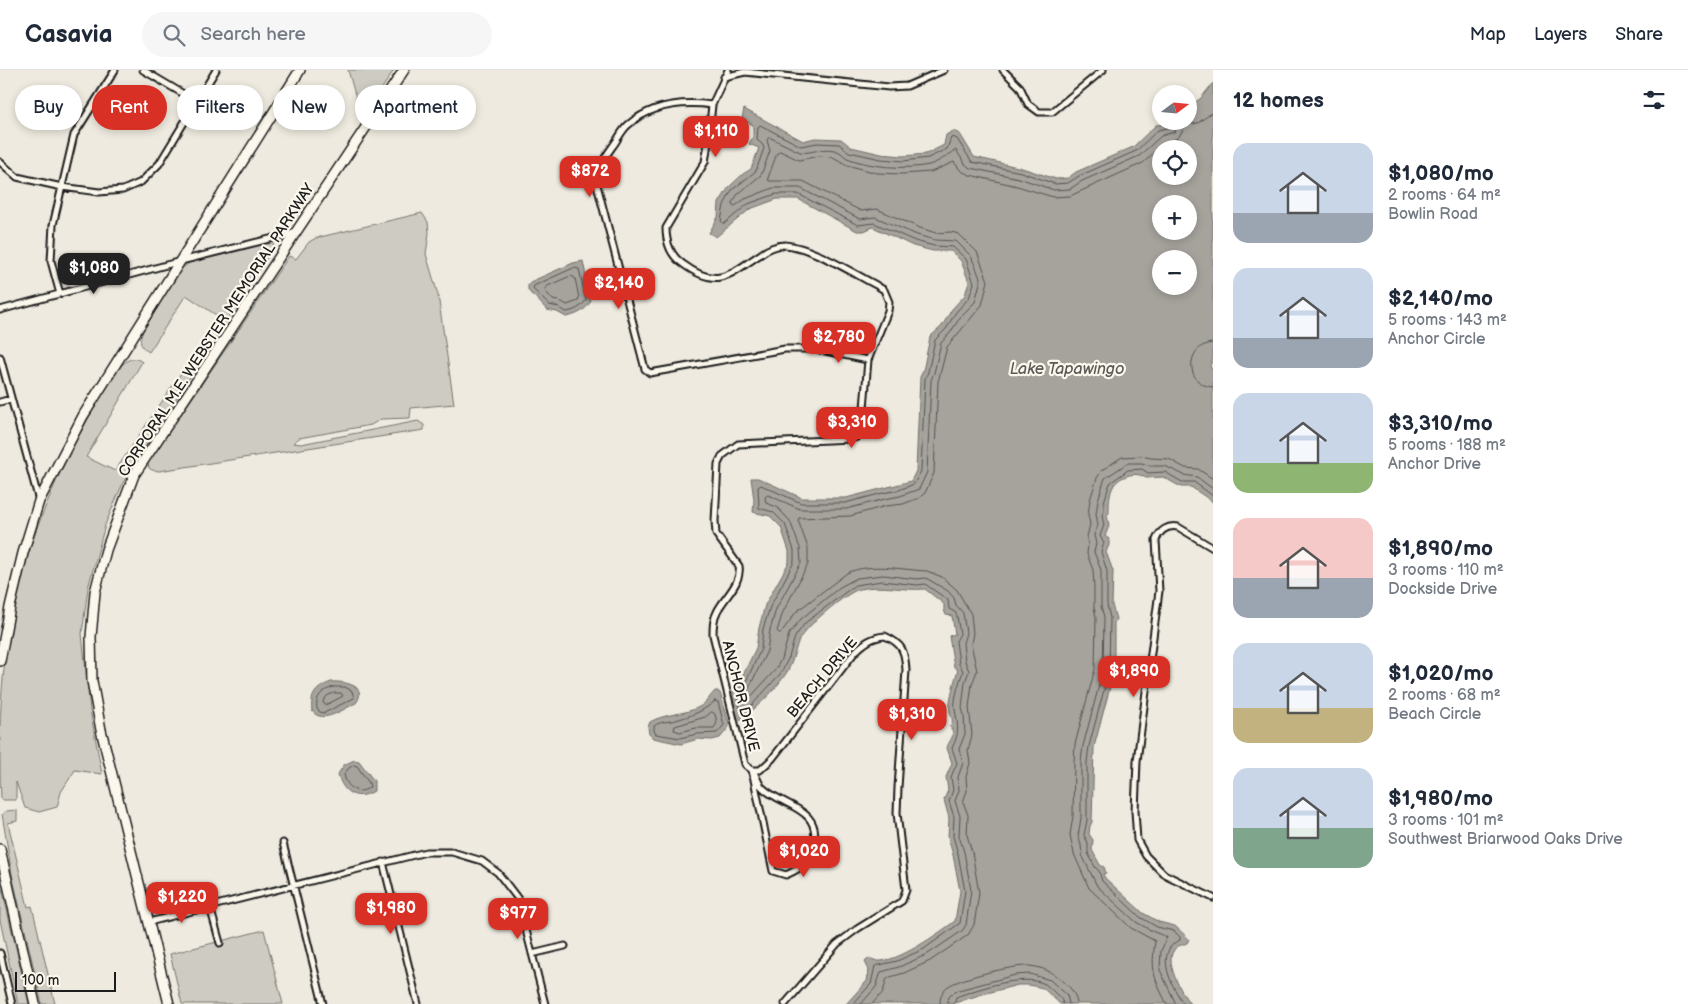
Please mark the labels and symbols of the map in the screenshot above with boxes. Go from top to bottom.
north arrow [1152,85,1198,130]
pin: $1,110 [675,116,757,158]
pin: $872 [560,156,620,198]
street label: CORPORAL M.E. WEBSTER MEMORIAL PARKWAY [114,180,319,480]
pin: $1,080 [53,252,135,295]
pin: $2,140 [578,268,660,310]
pin: $2,780 [798,322,880,364]
water label: Lake Tapawingo [1010,360,1124,379]
pin: $3,310 [811,406,893,449]
street label: BEACH DRIVE [783,633,862,722]
street label: ANCHOR DRIVE [718,639,764,754]
pin: $1,890 [1093,656,1175,698]
pin: $1,310 [871,698,953,741]
pin: $1,020 [763,836,845,878]
pin: $1,220 [141,882,223,924]
pin: $1,980 [350,892,432,935]
pin: $977 [488,898,548,940]
scale bar [15,969,116,992]

